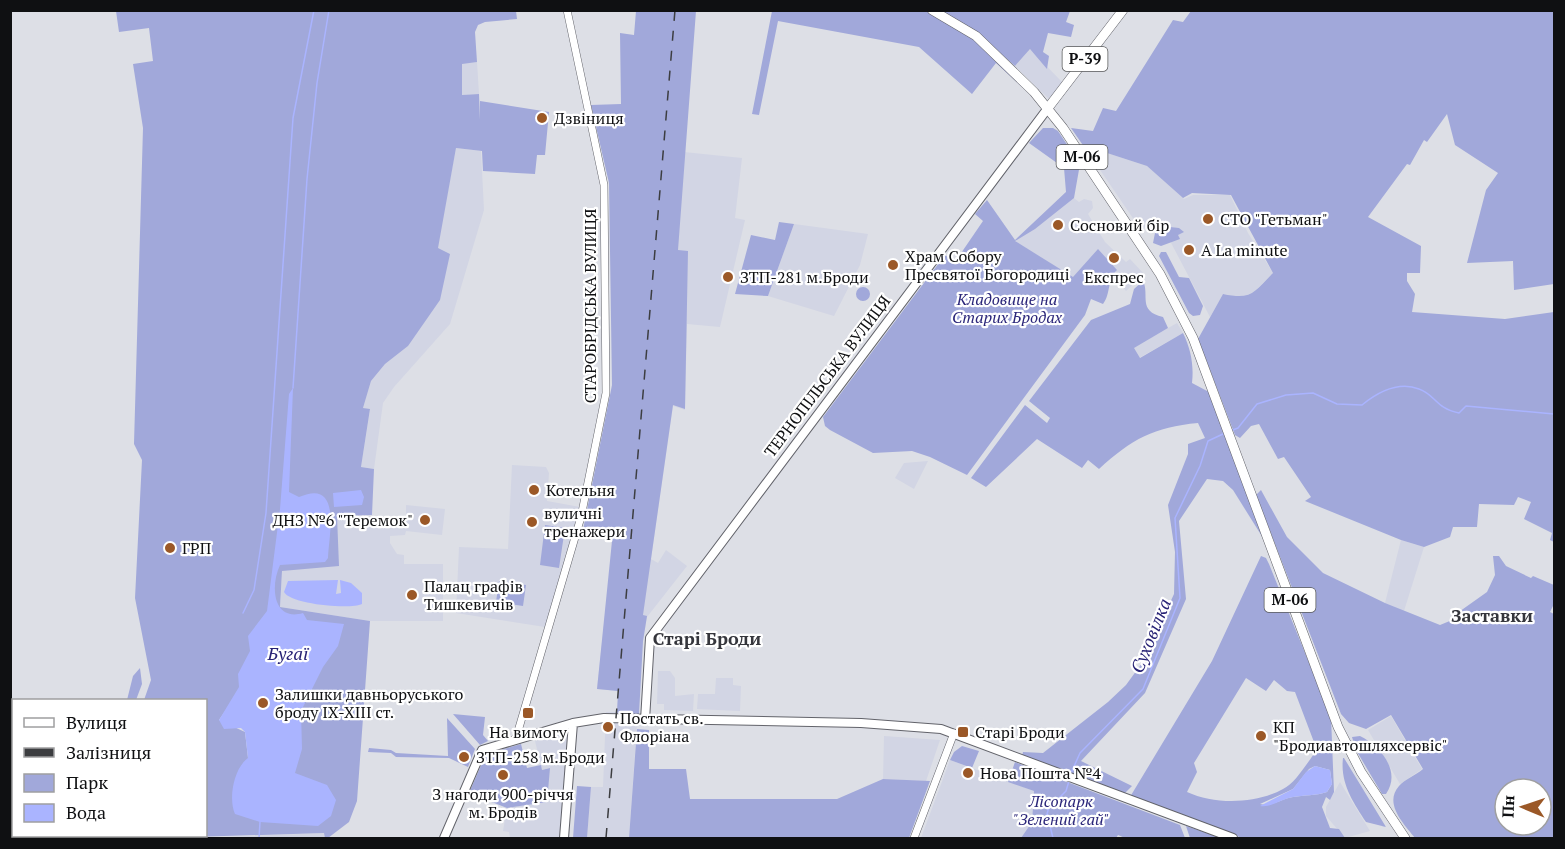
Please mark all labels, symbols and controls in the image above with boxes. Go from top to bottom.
road number: Р-39 [1062,47,1108,71]
place label: Дзвіниця [554,107,624,129]
marker: Дзвіниця [535,111,549,125]
road number: М-06 [1056,145,1108,169]
place label: СТО "Гетьман" [1220,208,1328,230]
street label: СТАРОБРІДСЬКА ВУЛИЦЯ [579,209,601,403]
marker: СТО "Гетьман" [1201,212,1215,226]
place label: Сосновий бір [1070,214,1169,236]
marker: Сосновий бір [1051,218,1065,232]
place label: A La minute [1201,239,1288,261]
marker: A La minute [1182,243,1196,257]
place label: Храм Собору Пресвятої Богородиці [905,245,1070,285]
marker: Експрес [1107,251,1121,265]
marker: Храм Собору Пресвятої Богородиці [886,258,900,272]
place label: ЗТП-281 м.Броди [740,266,869,288]
place label: Експрес [1084,266,1144,288]
marker: ЗТП-281 м.Броди [721,270,735,284]
park label: Кладовище на Старих Бродах [952,288,1063,328]
street label: ТЕРНОПІЛЬСЬКА ВУЛИЦЯ [759,291,895,461]
place label: Котельня [546,479,615,501]
marker: Котельня [527,483,541,497]
place label: вуличні тренажери [544,502,625,542]
place label: ДНЗ №6 "Теремок" [272,509,413,531]
marker: ДНЗ №6 "Теремок" [418,513,432,527]
marker: вуличні тренажери [525,515,539,529]
place label: ГРП [182,537,212,559]
marker: ГРП [163,541,177,555]
place label: Палац графів Тишкевичів [424,575,523,615]
marker: Палац графів Тишкевичів [405,588,419,602]
road number: М-06 [1264,588,1316,612]
water label: Суховілка [1124,595,1176,676]
district label: Заставки [1451,603,1533,627]
district label: Старі Броди [653,626,761,650]
water label: Бугаї [266,641,310,665]
place label: Залишки давньоруського броду IX-XIII ст. [275,683,464,723]
marker: Залишки давньоруського броду IX-XIII ст. [256,696,270,710]
legend [12,699,207,837]
marker: На вимогу [521,706,535,720]
place label: Постать св. Флоріана [620,707,704,747]
text: Вулиця [66,710,127,734]
place label: КП "Бродиавтошляхсервіс" [1273,716,1448,756]
marker: Постать св. Флоріана [601,720,615,734]
place label: На вимогу [489,721,568,743]
place label: Старі Броди [975,721,1065,743]
marker: Старі Броди [956,725,970,739]
marker: КП "Бродиавтошляхсервіс" [1254,729,1268,743]
text: Залізниця [66,740,151,764]
place label: ЗТП-258 м.Броди [476,746,605,768]
marker: ЗТП-258 м.Броди [457,750,471,764]
place label: Нова Пошта №4 [980,762,1101,784]
marker: Нова Пошта №4 [961,766,975,780]
marker: З нагоди 900-річчя м. Бродів [496,768,510,782]
text: Парк [66,770,108,794]
north arrow [1493,777,1553,837]
place label: З нагоди 900-річчя м. Бродів [432,783,574,823]
park label: Лісопарк "Зелений гай" [1013,790,1109,830]
text: Пн [1497,794,1519,818]
text: Вода [66,800,106,824]

